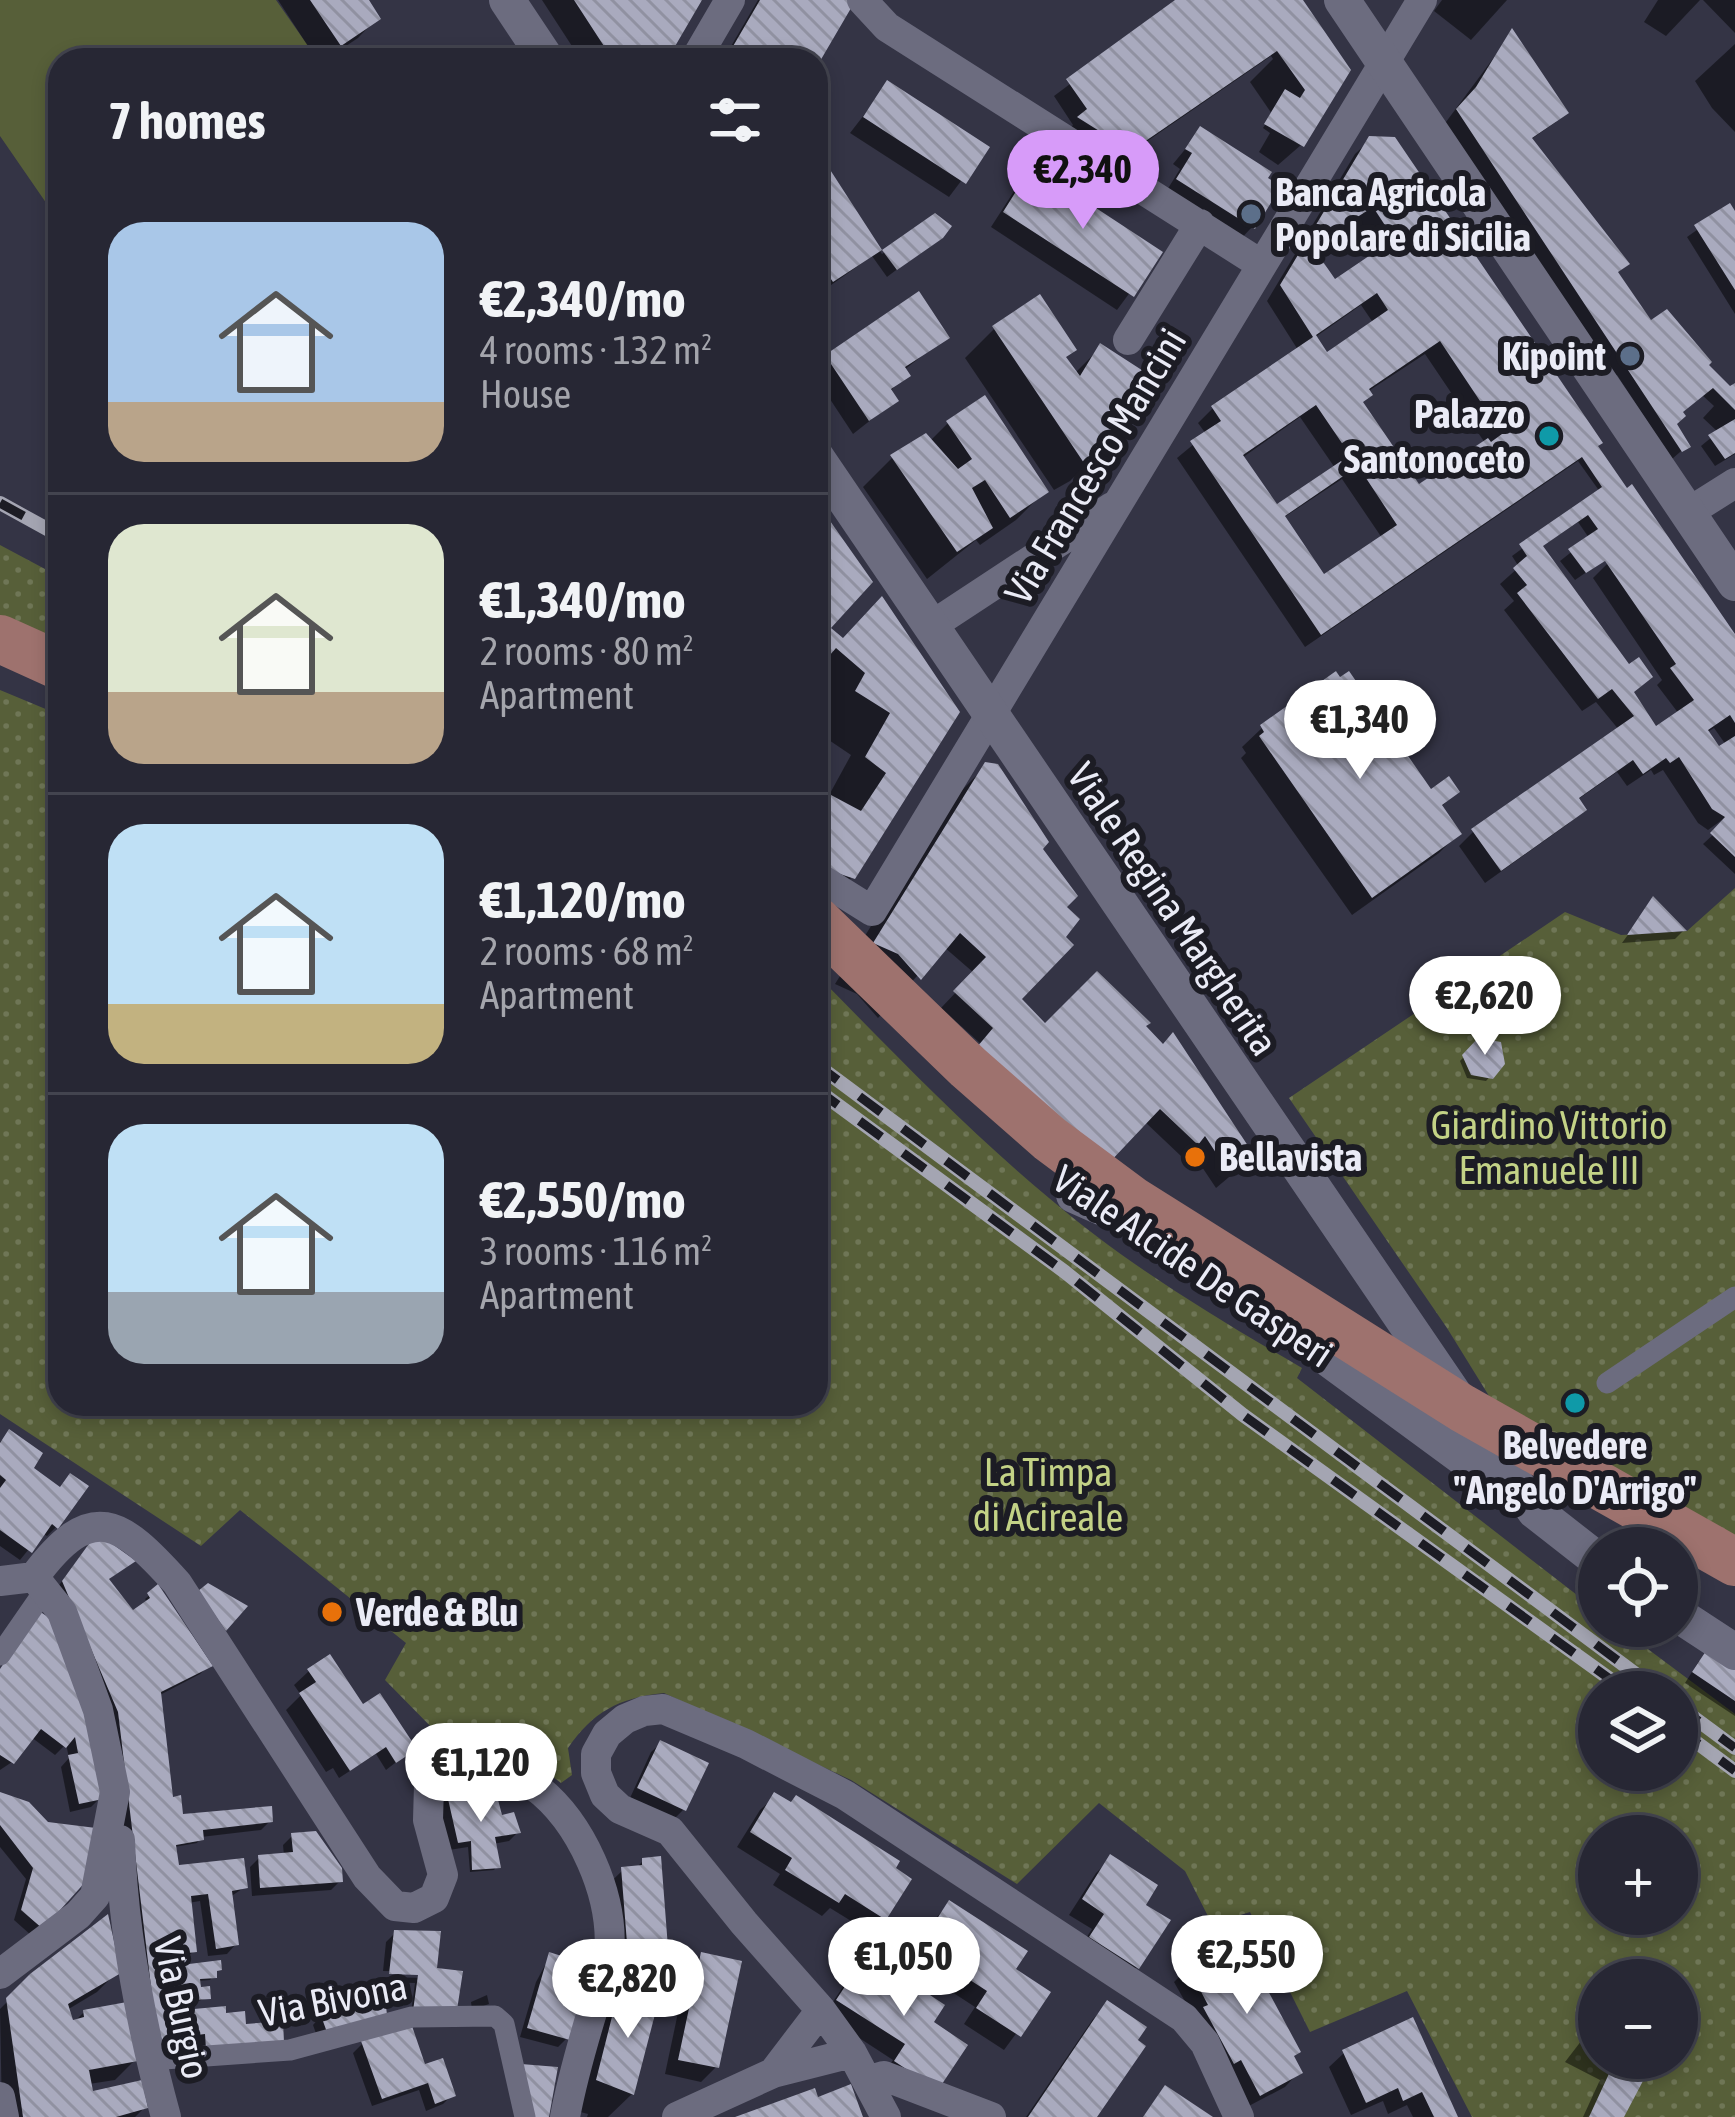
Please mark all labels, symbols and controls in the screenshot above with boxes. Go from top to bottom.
icon: filters [702,87,768,153]
text: 7 homes [108,91,266,150]
pin: €2,340 [985,130,1181,232]
text: €2,340 [1034,147,1132,191]
place label: Banca Agricola Popolare di Sicilia [1275,170,1531,259]
marker: Banca Agricola Popolare di Sicilia [1238,201,1264,227]
text: €2,340/mo [480,269,686,328]
icon: home [204,270,348,414]
street label: Via Francesco Mancini [996,321,1194,611]
text: 4 rooms · 132 m² [480,328,712,372]
place label: Kipoint [1502,334,1607,378]
marker: Kipoint [1617,343,1643,369]
text: House [480,372,571,416]
place label: Palazzo Santonoceto [1344,392,1525,481]
marker: Palazzo Santonoceto [1536,423,1562,449]
text: €1,340/mo [480,570,686,629]
icon: home [204,572,348,716]
text: 2 rooms · 80 m² [480,629,694,673]
text: Apartment [480,673,634,717]
pin: €1,340 [1262,680,1458,782]
text: €1,340 [1311,697,1409,741]
street label: Viale Regina Margherita [1059,755,1287,1063]
text: €1,120/mo [480,870,686,929]
icon: home [204,872,348,1016]
text: 2 rooms · 68 m² [480,929,694,973]
pin: €2,620 [1387,956,1583,1058]
text: Apartment [480,973,634,1017]
text: €2,620 [1436,973,1534,1017]
park label: Giardino Vittorio Emanuele III [1431,1103,1667,1192]
place label: Bellavista [1219,1135,1362,1179]
marker: Bellavista [1182,1144,1208,1170]
street label: Viale Alcide De Gasperi [1045,1156,1341,1376]
text: €2,550/mo [480,1170,686,1229]
icon: home [204,1172,348,1316]
text: 3 rooms · 116 m² [480,1229,712,1273]
text: Apartment [480,1273,634,1317]
marker: Belvedere "Angelo D'Arrigo" [1562,1390,1588,1416]
place label: Belvedere "Angelo D'Arrigo" [1454,1423,1697,1512]
park label: La Timpa di Acireale [973,1450,1123,1539]
map controls [1578,1527,1698,2079]
button: locate [1578,1527,1698,1647]
place label: Verde & Blu [355,1590,518,1634]
marker: Verde & Blu [319,1599,345,1625]
button: layers [1578,1671,1698,1791]
pin: €1,120 [383,1723,579,1825]
text: €1,120 [432,1740,530,1784]
button: + [1578,1815,1698,1935]
pin: €2,550 [1149,1915,1345,2017]
pin: €1,050 [806,1917,1002,2019]
text: €2,550 [1198,1932,1296,1976]
street label: Via Burgio [146,1933,218,2083]
text: €1,050 [855,1934,953,1978]
pin: €2,820 [530,1939,726,2041]
text: €2,820 [579,1956,677,2000]
button: − [1578,1959,1698,2079]
street label: Via Bivona [255,1963,411,2035]

